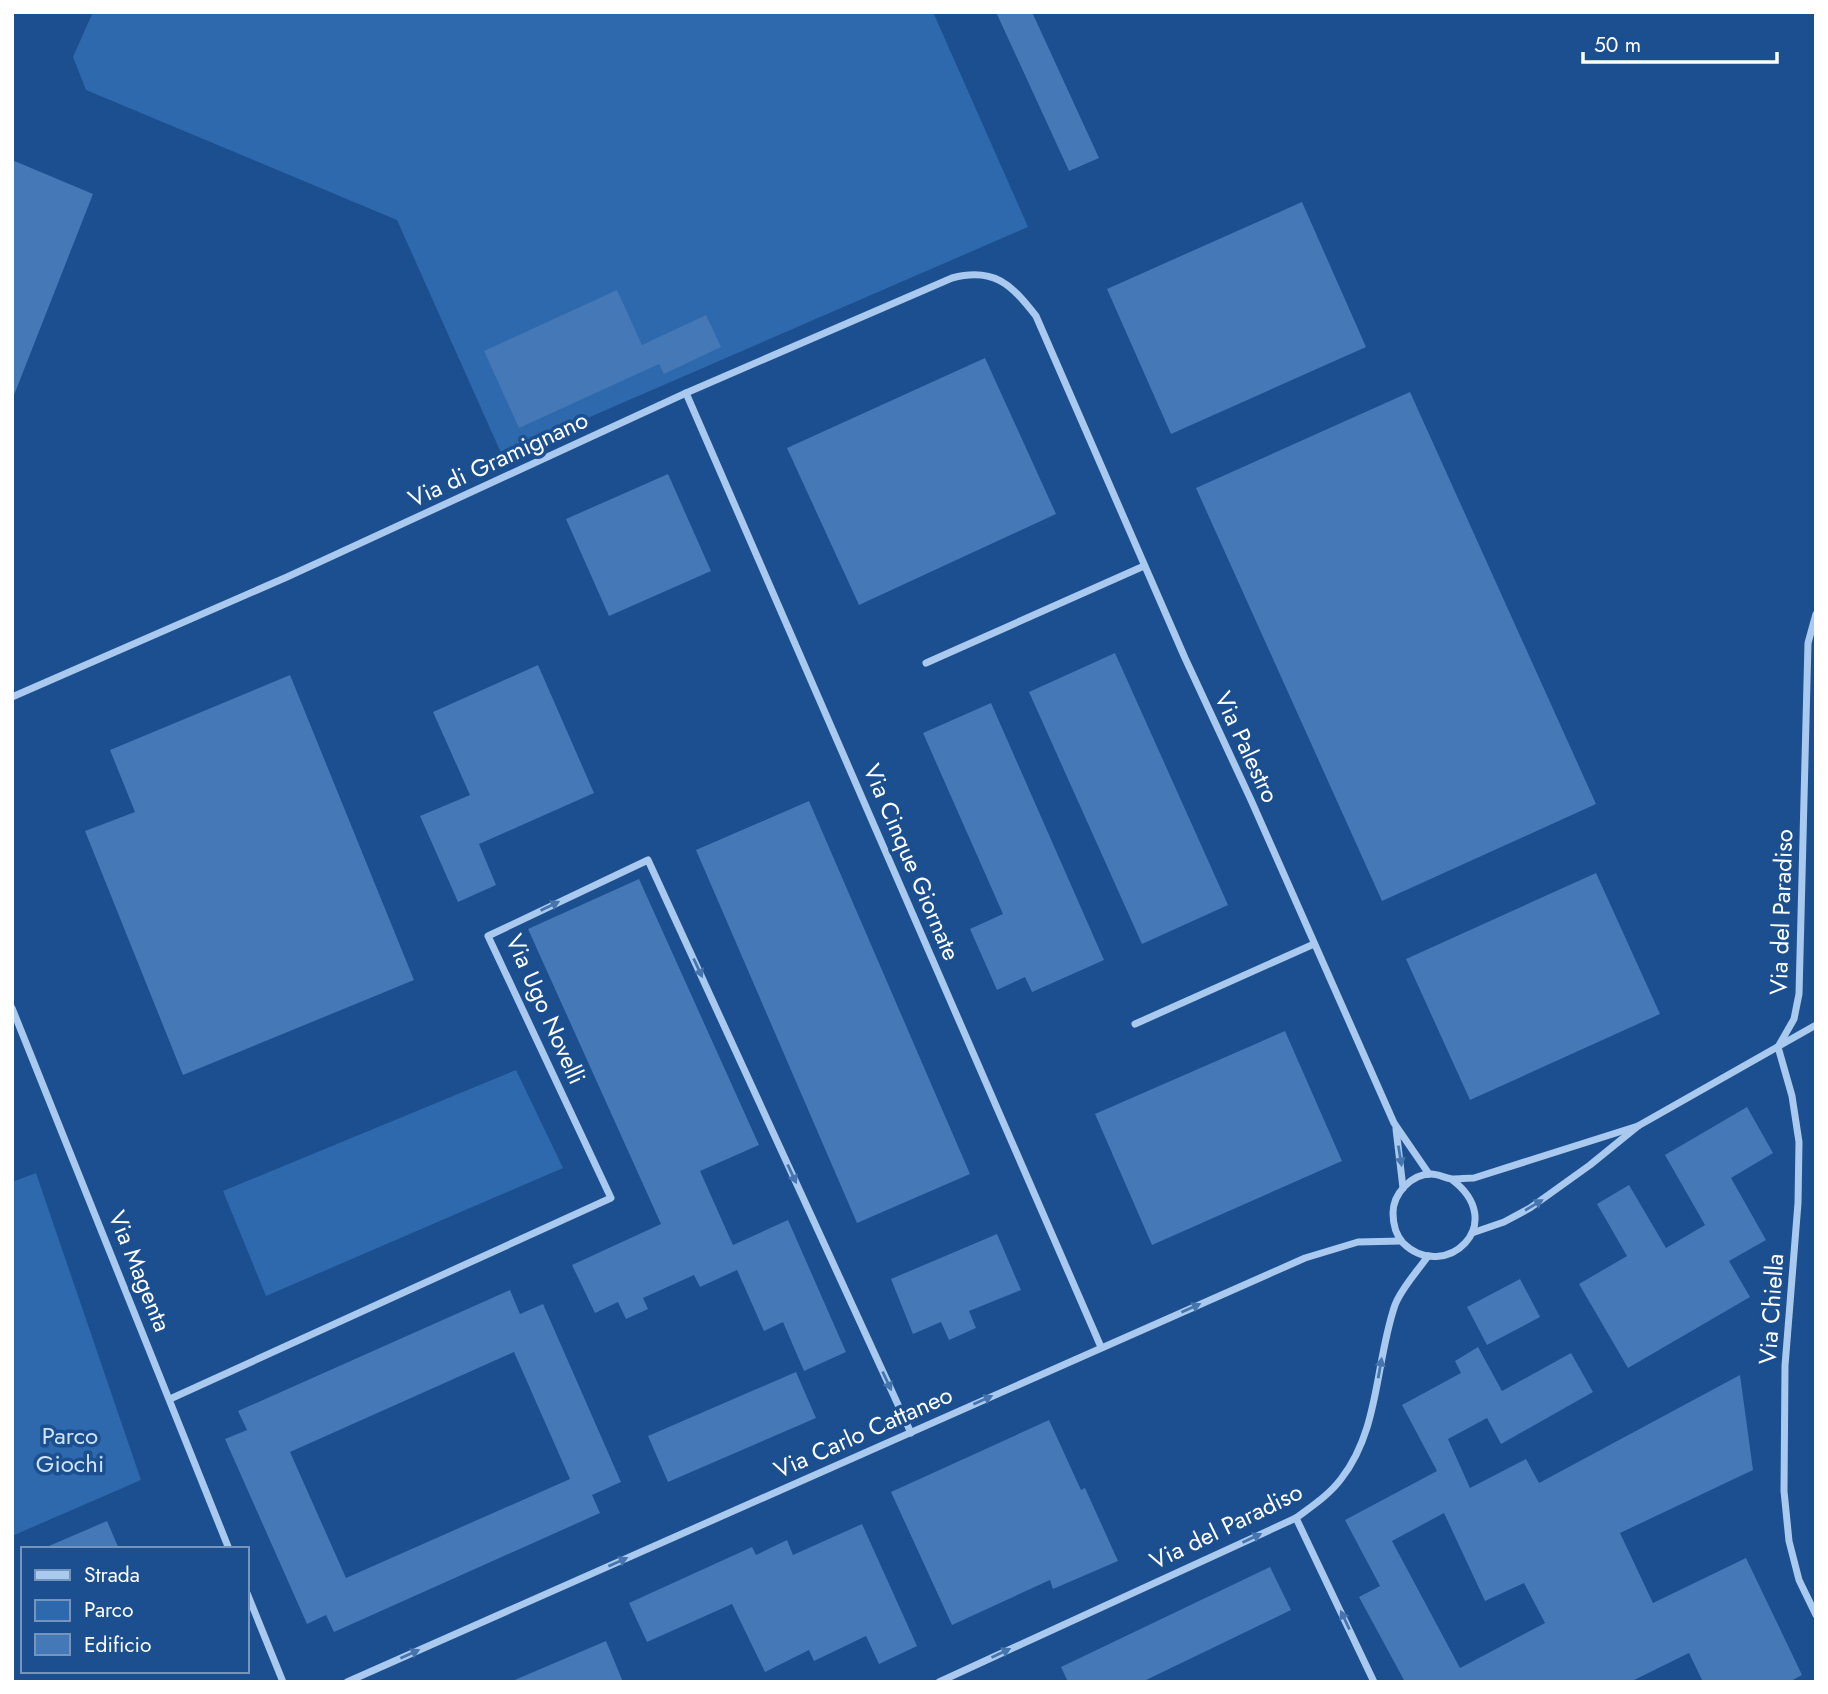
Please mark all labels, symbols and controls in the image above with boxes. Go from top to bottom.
scale bar [1583,21,1777,65]
text: 50 m [1594,30,1641,60]
street label: Via di Gramignano [402,402,594,516]
street label: Via Palestro [1206,686,1288,808]
street label: Via Cinque Giornate [855,758,969,966]
street label: Via del Paradiso [1761,828,1801,996]
one-way arrow [540,901,560,912]
street label: Via Ugo Novelli [497,928,595,1090]
one-way arrow [693,957,704,978]
one-way arrow [1395,1145,1406,1167]
one-way arrow [787,1164,798,1184]
one-way arrow [1525,1199,1544,1211]
street label: Via Magenta [100,1205,180,1337]
street label: Via Chiella [1750,1252,1792,1366]
one-way arrow [1180,1302,1201,1313]
one-way arrow [1375,1357,1386,1379]
one-way arrow [881,1371,893,1391]
street label: Via Carlo Cattaneo [768,1377,958,1487]
one-way arrow [972,1394,993,1405]
park label: Parco Giochi [36,1418,104,1481]
street label: Via del Paradiso [1144,1474,1308,1578]
one-way arrow [1242,1532,1262,1544]
legend [21,1547,248,1673]
one-way arrow [608,1556,628,1568]
text: Strada [84,1560,140,1590]
text: Parco [84,1595,133,1625]
one-way arrow [1339,1610,1350,1630]
text: Edificio [84,1630,151,1660]
one-way arrow [991,1647,1011,1659]
one-way arrow [400,1648,420,1660]

